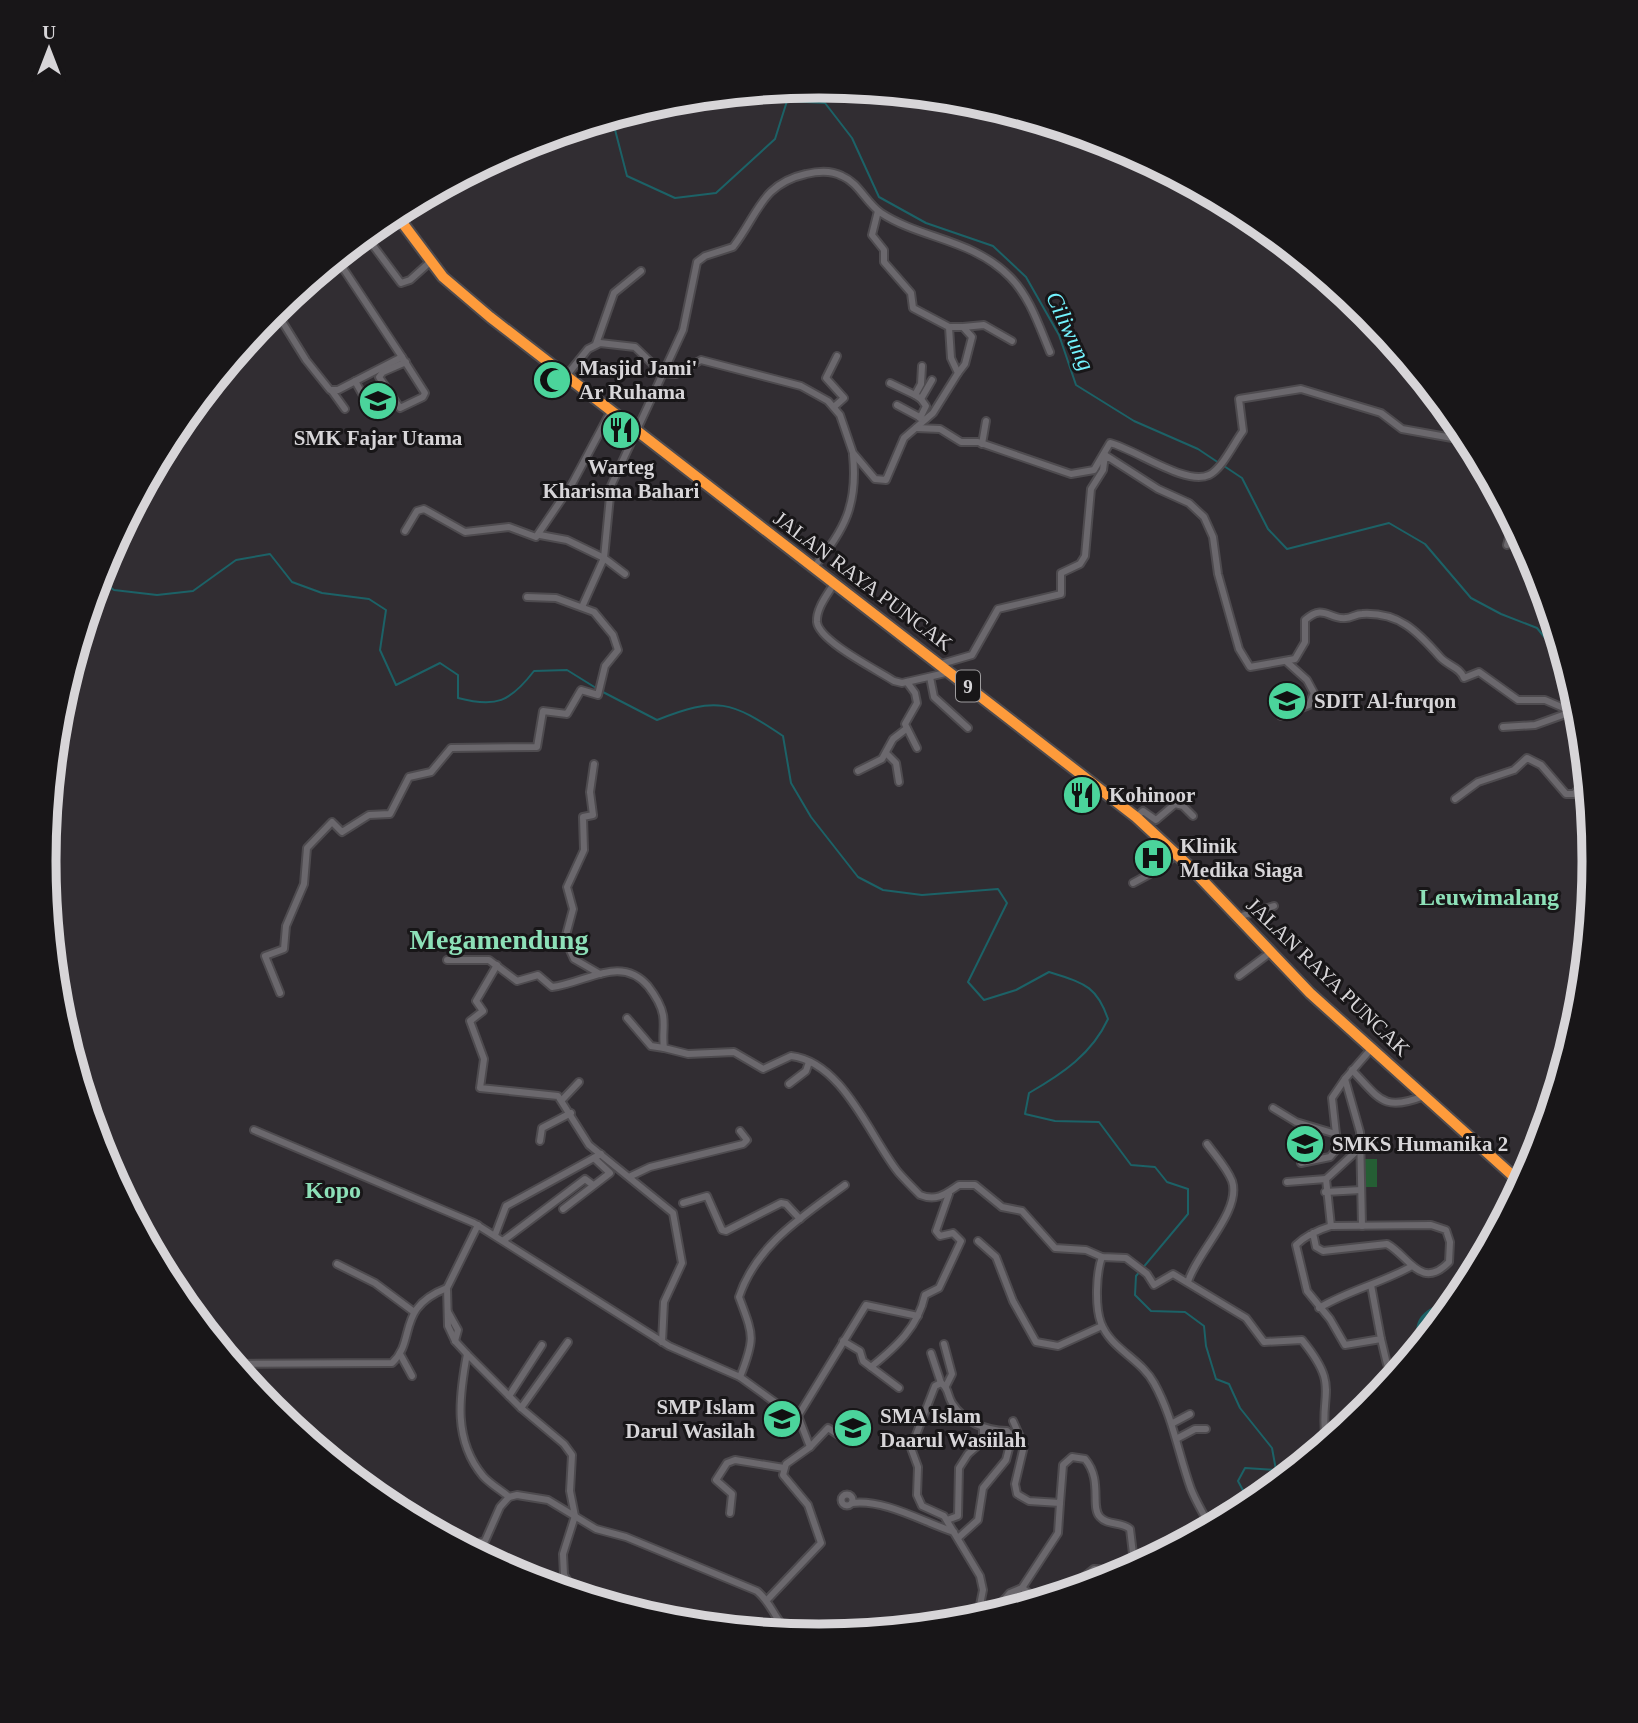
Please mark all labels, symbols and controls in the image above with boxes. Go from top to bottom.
north arrow [14,14,84,84]
text: U [42,22,56,43]
water label: Ciliwung [1041,287,1099,375]
place label: Masjid Jami' Ar Ruhama [579,356,697,404]
mosque icon: Masjid Jami' Ar Ruhama [531,359,573,401]
school or university icon: SMK Fajar Utama [357,380,399,422]
restaurant icon: Warteg Kharisma Bahari [600,409,642,451]
place label: SMK Fajar Utama [294,426,463,450]
place label: Warteg Kharisma Bahari [543,455,700,503]
street label: JALAN RAYA PUNCAK [769,506,957,656]
road number: 9 [956,670,980,702]
school or university icon: SDIT Al-furqon [1266,680,1308,722]
place label: SDIT Al-furqon [1314,689,1457,713]
restaurant icon: Kohinoor [1061,774,1103,816]
place label: Kohinoor [1109,783,1195,807]
place label: Klinik Medika Siaga [1180,834,1304,882]
hospital icon: Klinik Medika Siaga [1132,837,1174,879]
district label: Leuwimalang [1419,884,1559,910]
street label: JALAN RAYA PUNCAK [1241,893,1415,1061]
district label: Megamendung [410,924,588,955]
school or university icon: SMKS Humanika 2 [1284,1123,1326,1165]
place label: SMKS Humanika 2 [1332,1132,1508,1156]
district label: Kopo [305,1177,361,1203]
place label: SMP Islam Darul Wasilah [625,1395,756,1443]
school or university icon: SMP Islam Darul Wasilah [761,1398,803,1440]
place label: SMA Islam Daarul Wasiilah [880,1404,1026,1452]
school or university icon: SMA Islam Daarul Wasiilah [832,1407,874,1449]

